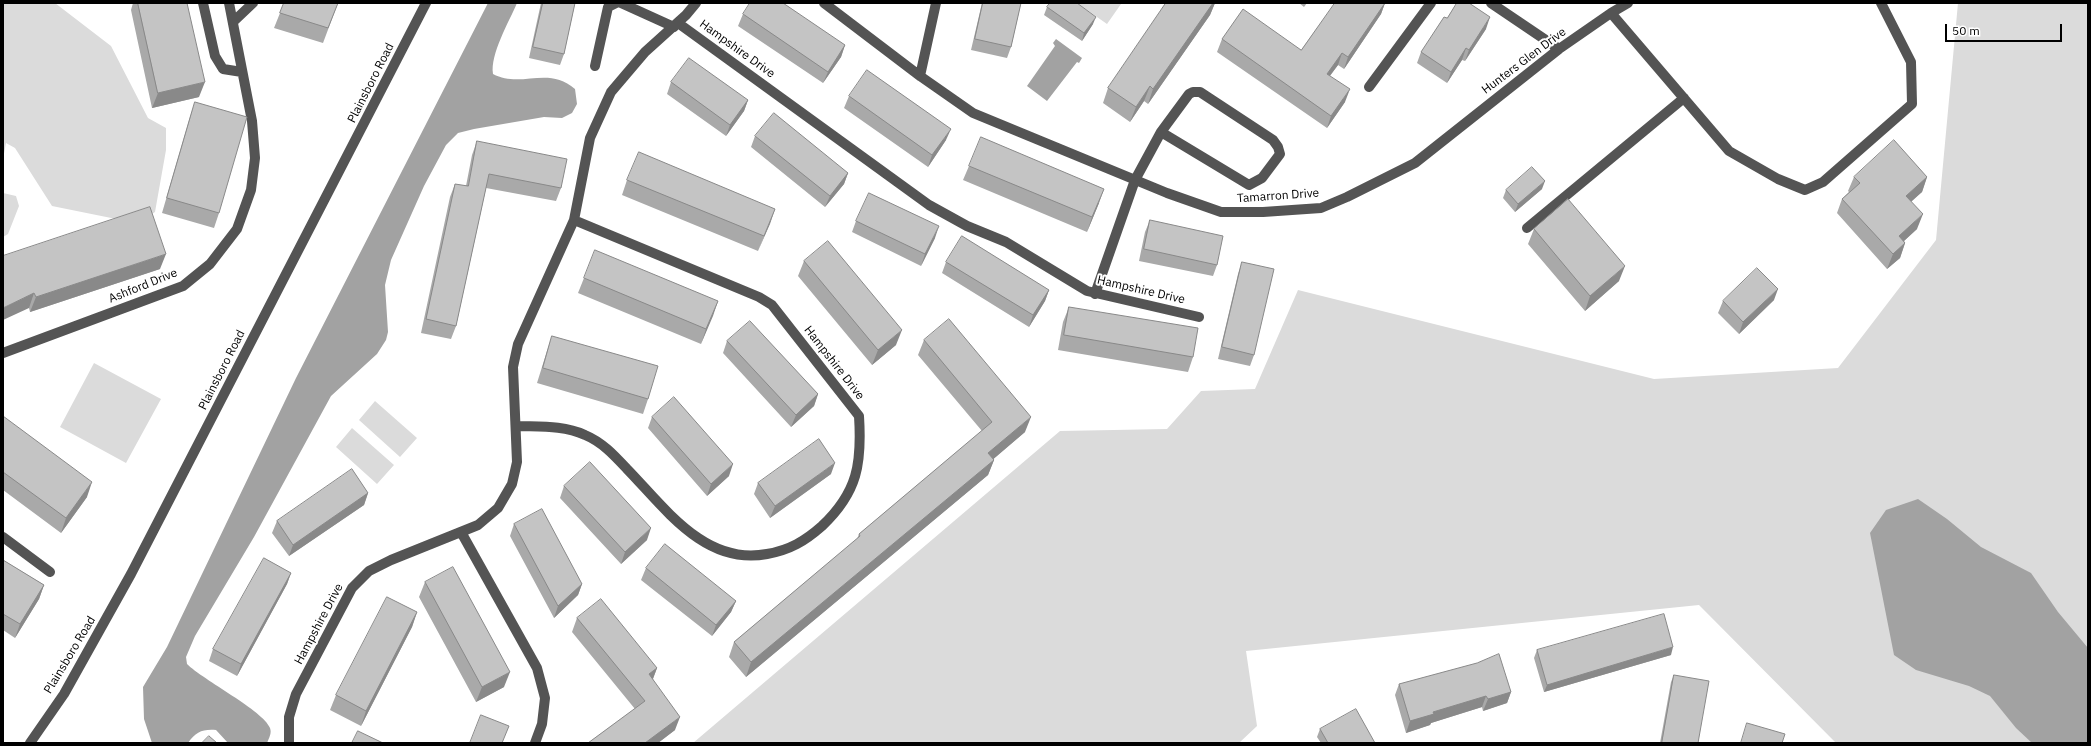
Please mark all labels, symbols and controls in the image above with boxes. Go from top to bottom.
scale bar [1947,16,2064,42]
street label: Hampshire Drive [697,17,777,81]
text: 50 m [1952,23,1980,38]
street label: Hunters Glen Drive [1479,25,1569,97]
street label: Plainsboro Road [345,41,397,125]
street label: Tamarron Drive [1236,186,1320,206]
street label: Ashford Drive [107,266,179,306]
street label: Hampshire Drive [1096,273,1186,307]
street label: Hampshire Drive [801,323,867,403]
street label: Plainsboro Road [196,328,248,412]
street label: Hampshire Drive [292,581,346,667]
street label: Plainsboro Road [41,614,99,696]

